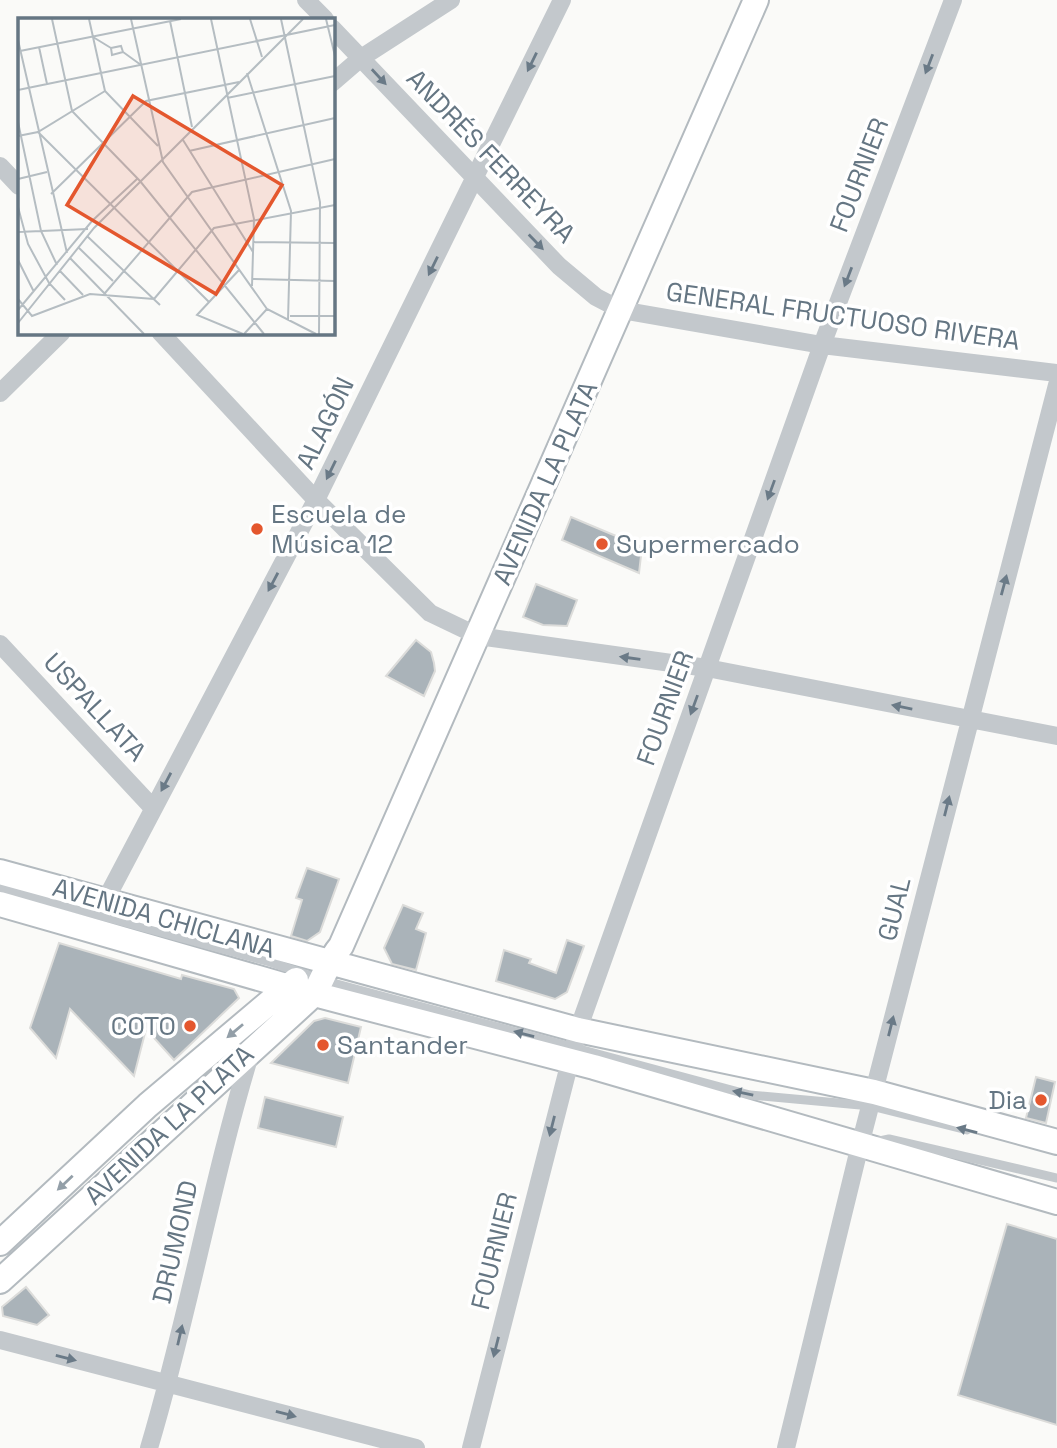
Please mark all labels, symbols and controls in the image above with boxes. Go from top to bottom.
inset map [18,18,334,334]
one-way arrow [526,52,538,72]
one-way arrow [923,53,934,74]
street label: ANDRÉS FERREYRA [399,62,583,250]
one-way arrow [371,68,387,85]
street label: FOURNIER [822,113,896,237]
one-way arrow [528,233,544,250]
one-way arrow [427,256,438,276]
one-way arrow [843,266,854,287]
street label: GENERAL FRUCTUOSO RIVERA [664,274,1022,358]
street label: ALAGÓN [288,371,362,475]
street label: AVENIDA LA PLATA [485,376,605,590]
one-way arrow [326,460,337,480]
one-way arrow [765,480,776,501]
place label: Escuela de Música 12 [271,497,406,561]
marker: Escuela de Música 12 [249,521,265,537]
place label: Supermercado [616,527,800,561]
marker: Supermercado [594,536,610,552]
one-way arrow [267,572,279,591]
one-way arrow [999,574,1010,596]
street label: USPALLATA [36,646,154,768]
street label: FOURNIER [629,646,701,770]
one-way arrow [619,652,641,663]
one-way arrow [688,694,699,715]
one-way arrow [891,701,913,712]
one-way arrow [160,772,171,792]
one-way arrow [942,795,953,817]
street label: AVENIDA CHICLANA [49,870,279,966]
street label: GUAL [870,873,918,945]
place label: COTO [111,1009,176,1043]
one-way arrow [886,1015,897,1037]
marker: COTO [182,1018,198,1034]
one-way arrow [226,1023,243,1038]
place label: Santander [337,1028,468,1062]
one-way arrow [513,1028,535,1039]
marker: Santander [315,1037,331,1053]
street label: AVENIDA LA PLATA [77,1038,261,1212]
place label: Dia [988,1083,1027,1117]
one-way arrow [732,1087,754,1098]
marker: Dia [1033,1092,1049,1108]
one-way arrow [546,1116,557,1138]
one-way arrow [956,1124,978,1135]
one-way arrow [57,1174,74,1190]
street label: DRUMOND [144,1177,206,1307]
street label: FOURNIER [463,1189,525,1313]
one-way arrow [175,1324,186,1346]
one-way arrow [490,1336,501,1358]
one-way arrow [55,1353,77,1364]
one-way arrow [276,1409,298,1420]

